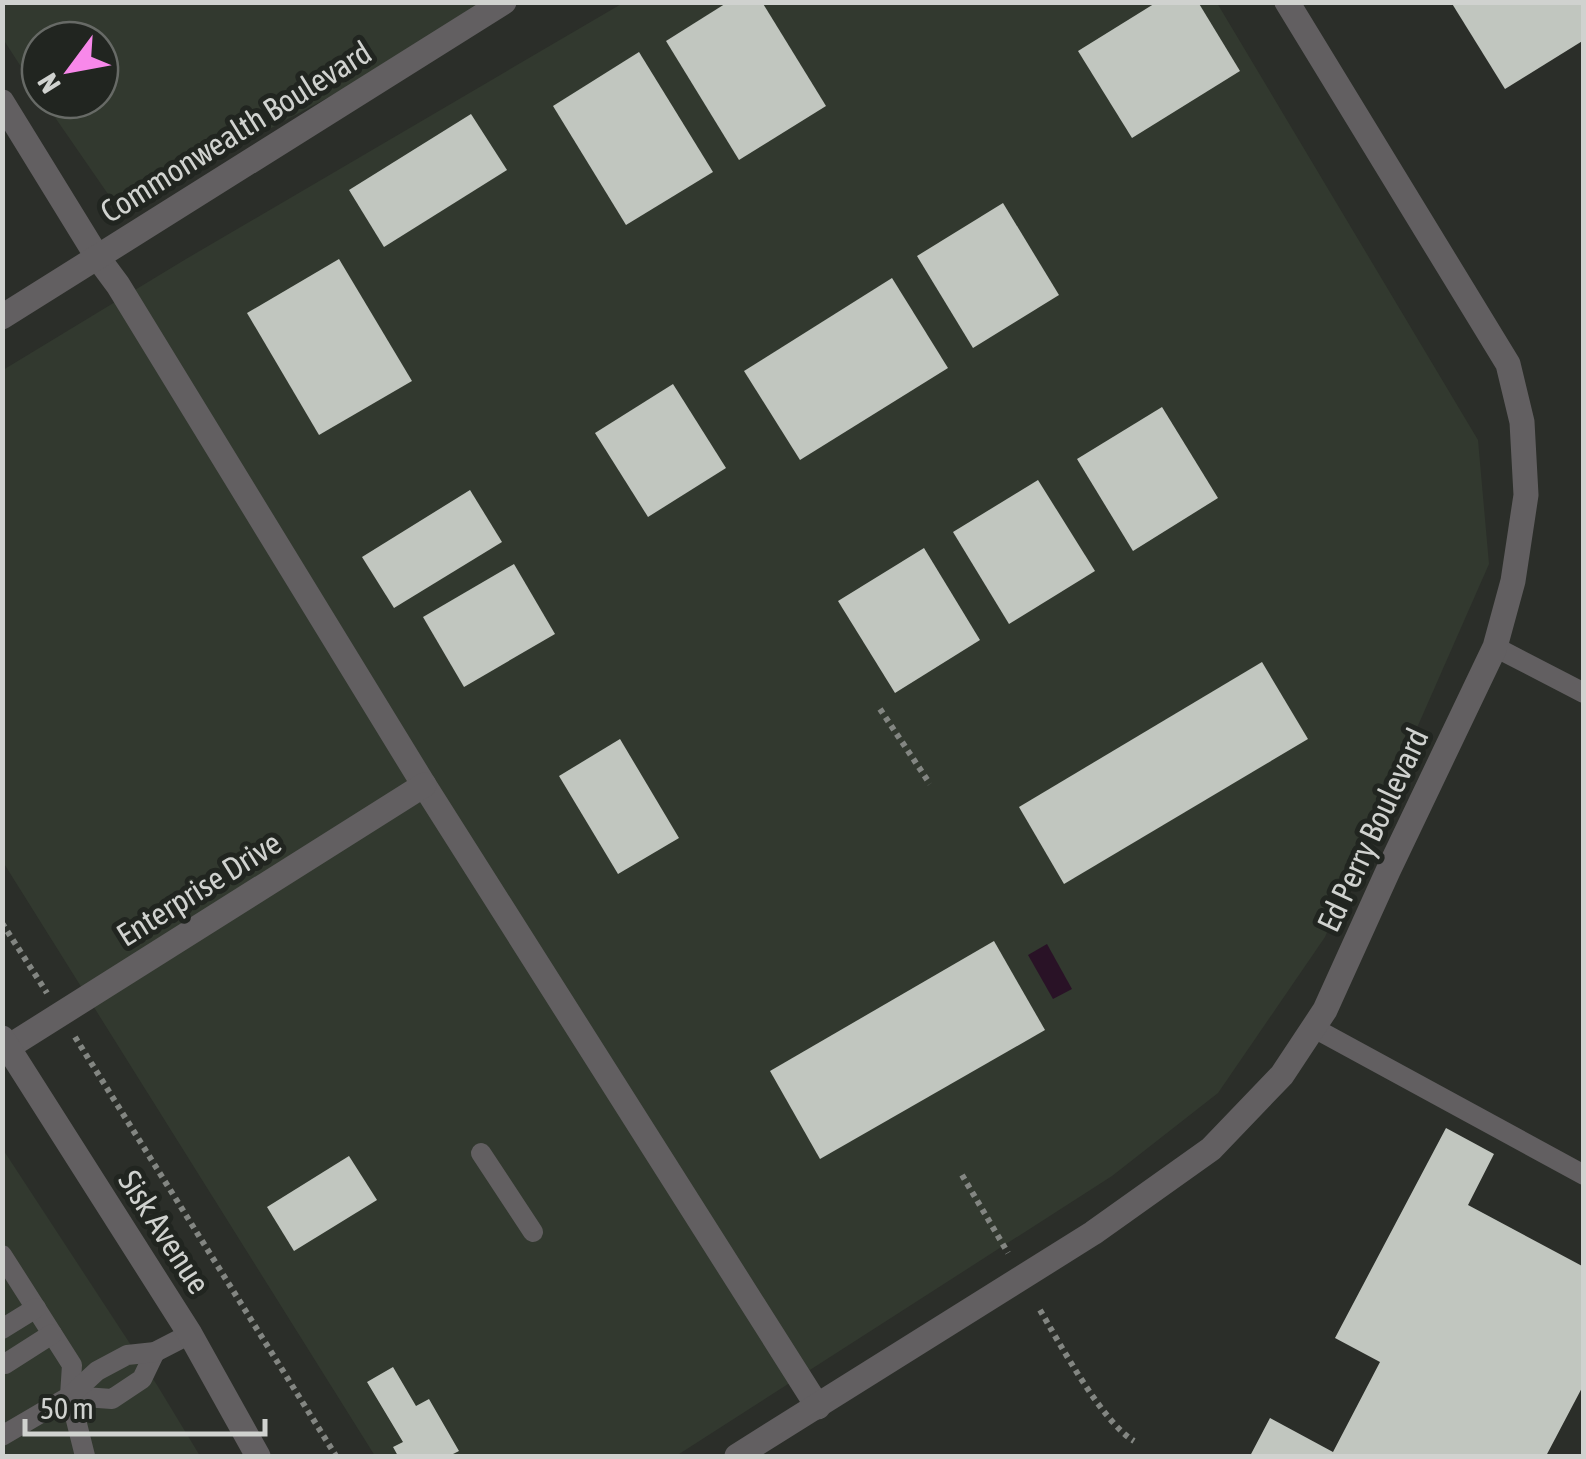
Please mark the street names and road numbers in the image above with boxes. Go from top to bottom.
street label: Commonwealth Boulevard [94,33,378,230]
street label: Ed Perry Boulevard [1309,722,1436,937]
street label: Enterprise Drive [110,824,288,954]
street label: Sisk Avenue [111,1163,218,1300]

